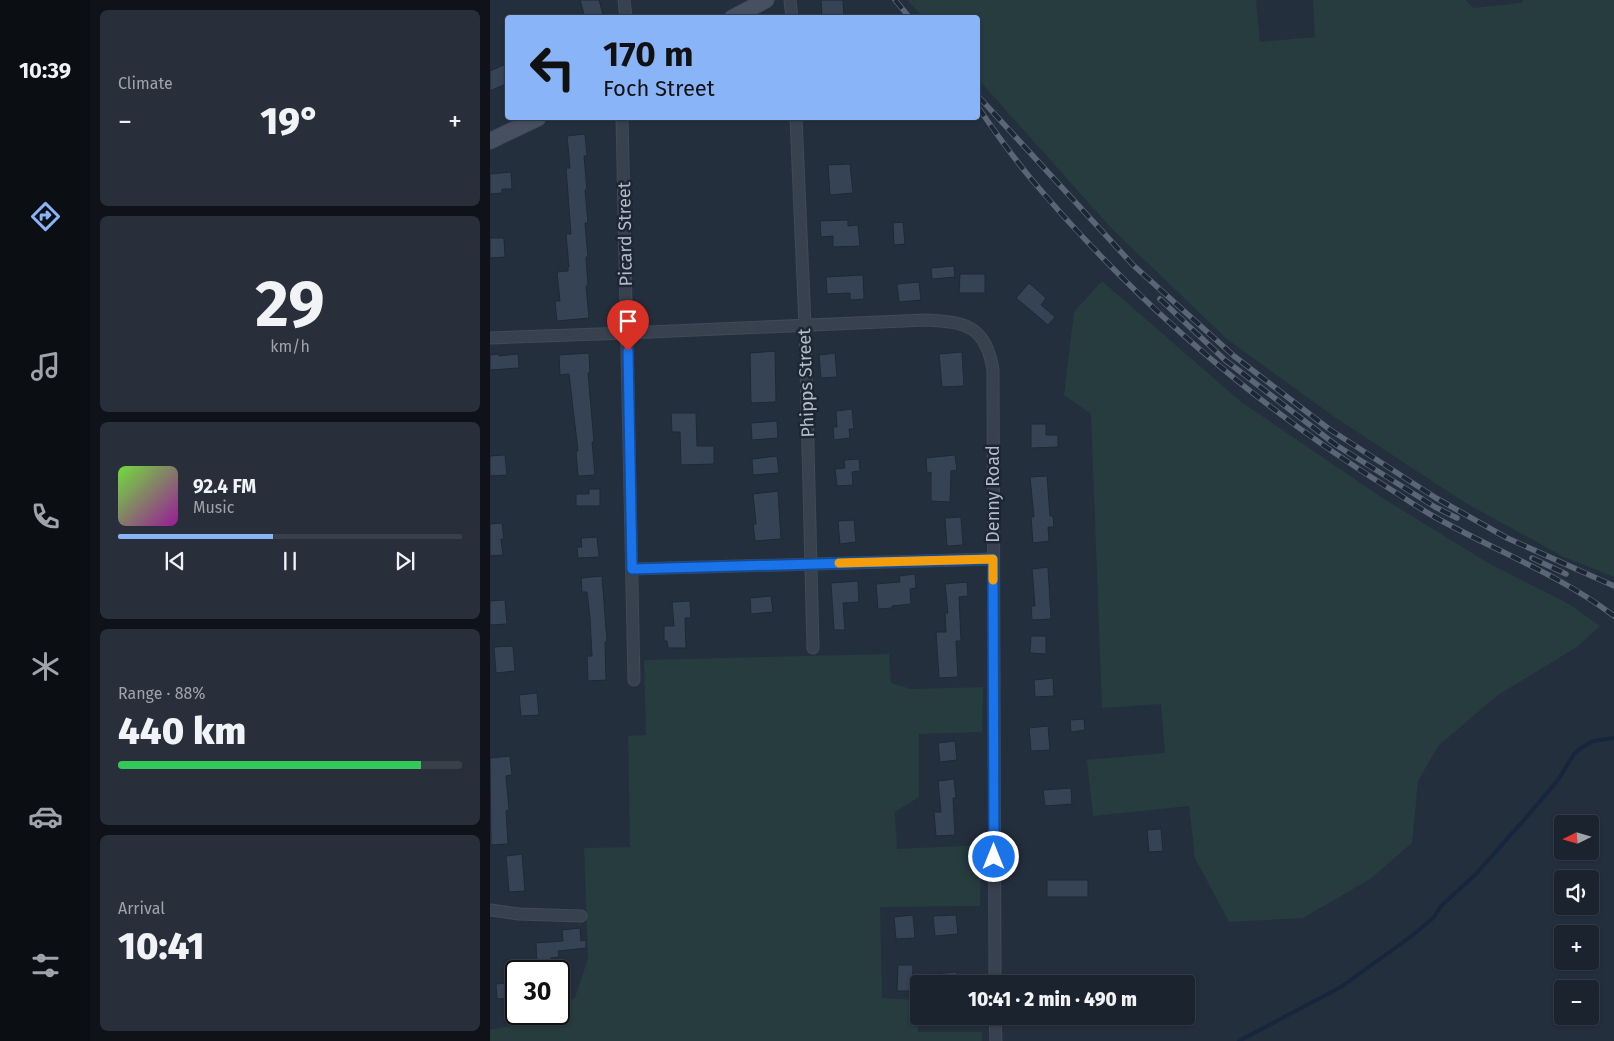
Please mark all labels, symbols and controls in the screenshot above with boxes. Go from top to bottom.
text: 170 m [603,33,694,75]
icon: left [520,35,585,100]
text: 10:39 [19,57,71,84]
text: Climate [118,74,173,93]
text: Foch Street [603,75,715,102]
text: 19° [260,98,320,144]
text: − [118,105,132,138]
text: + [448,105,462,138]
street label: Picard Street [613,181,637,286]
icon: directions [28,199,63,234]
text: 29 [255,265,325,343]
pin [607,300,649,351]
icon: arrive [614,307,642,335]
street label: Phipps Street [793,328,819,438]
text: km/h [270,337,310,356]
icon: music [28,349,63,384]
street label: Denny Road [982,445,1004,543]
text: 92.4 FM [193,475,256,498]
text: Music [193,498,234,517]
icon: phone [28,499,63,534]
icon: previous [161,547,189,575]
icon: pause [276,547,304,575]
icon: next [391,547,419,575]
icon: climate [28,649,63,684]
text: Range · 88% [118,684,206,703]
text: 440 km [118,708,246,754]
icon: car [28,799,63,834]
north arrow [1554,815,1599,860]
map controls [1554,815,1599,1025]
position arrow [967,830,1019,882]
button: sound [1554,870,1599,915]
text: Arrival [118,899,165,918]
text: 10:41 [118,923,204,969]
button: + [1554,925,1599,970]
icon: filters [28,948,63,983]
speed limit sign: 30 [505,960,570,1025]
button: − [1554,980,1599,1025]
text: 10:41 · 2 min · 490 m [968,988,1137,1011]

